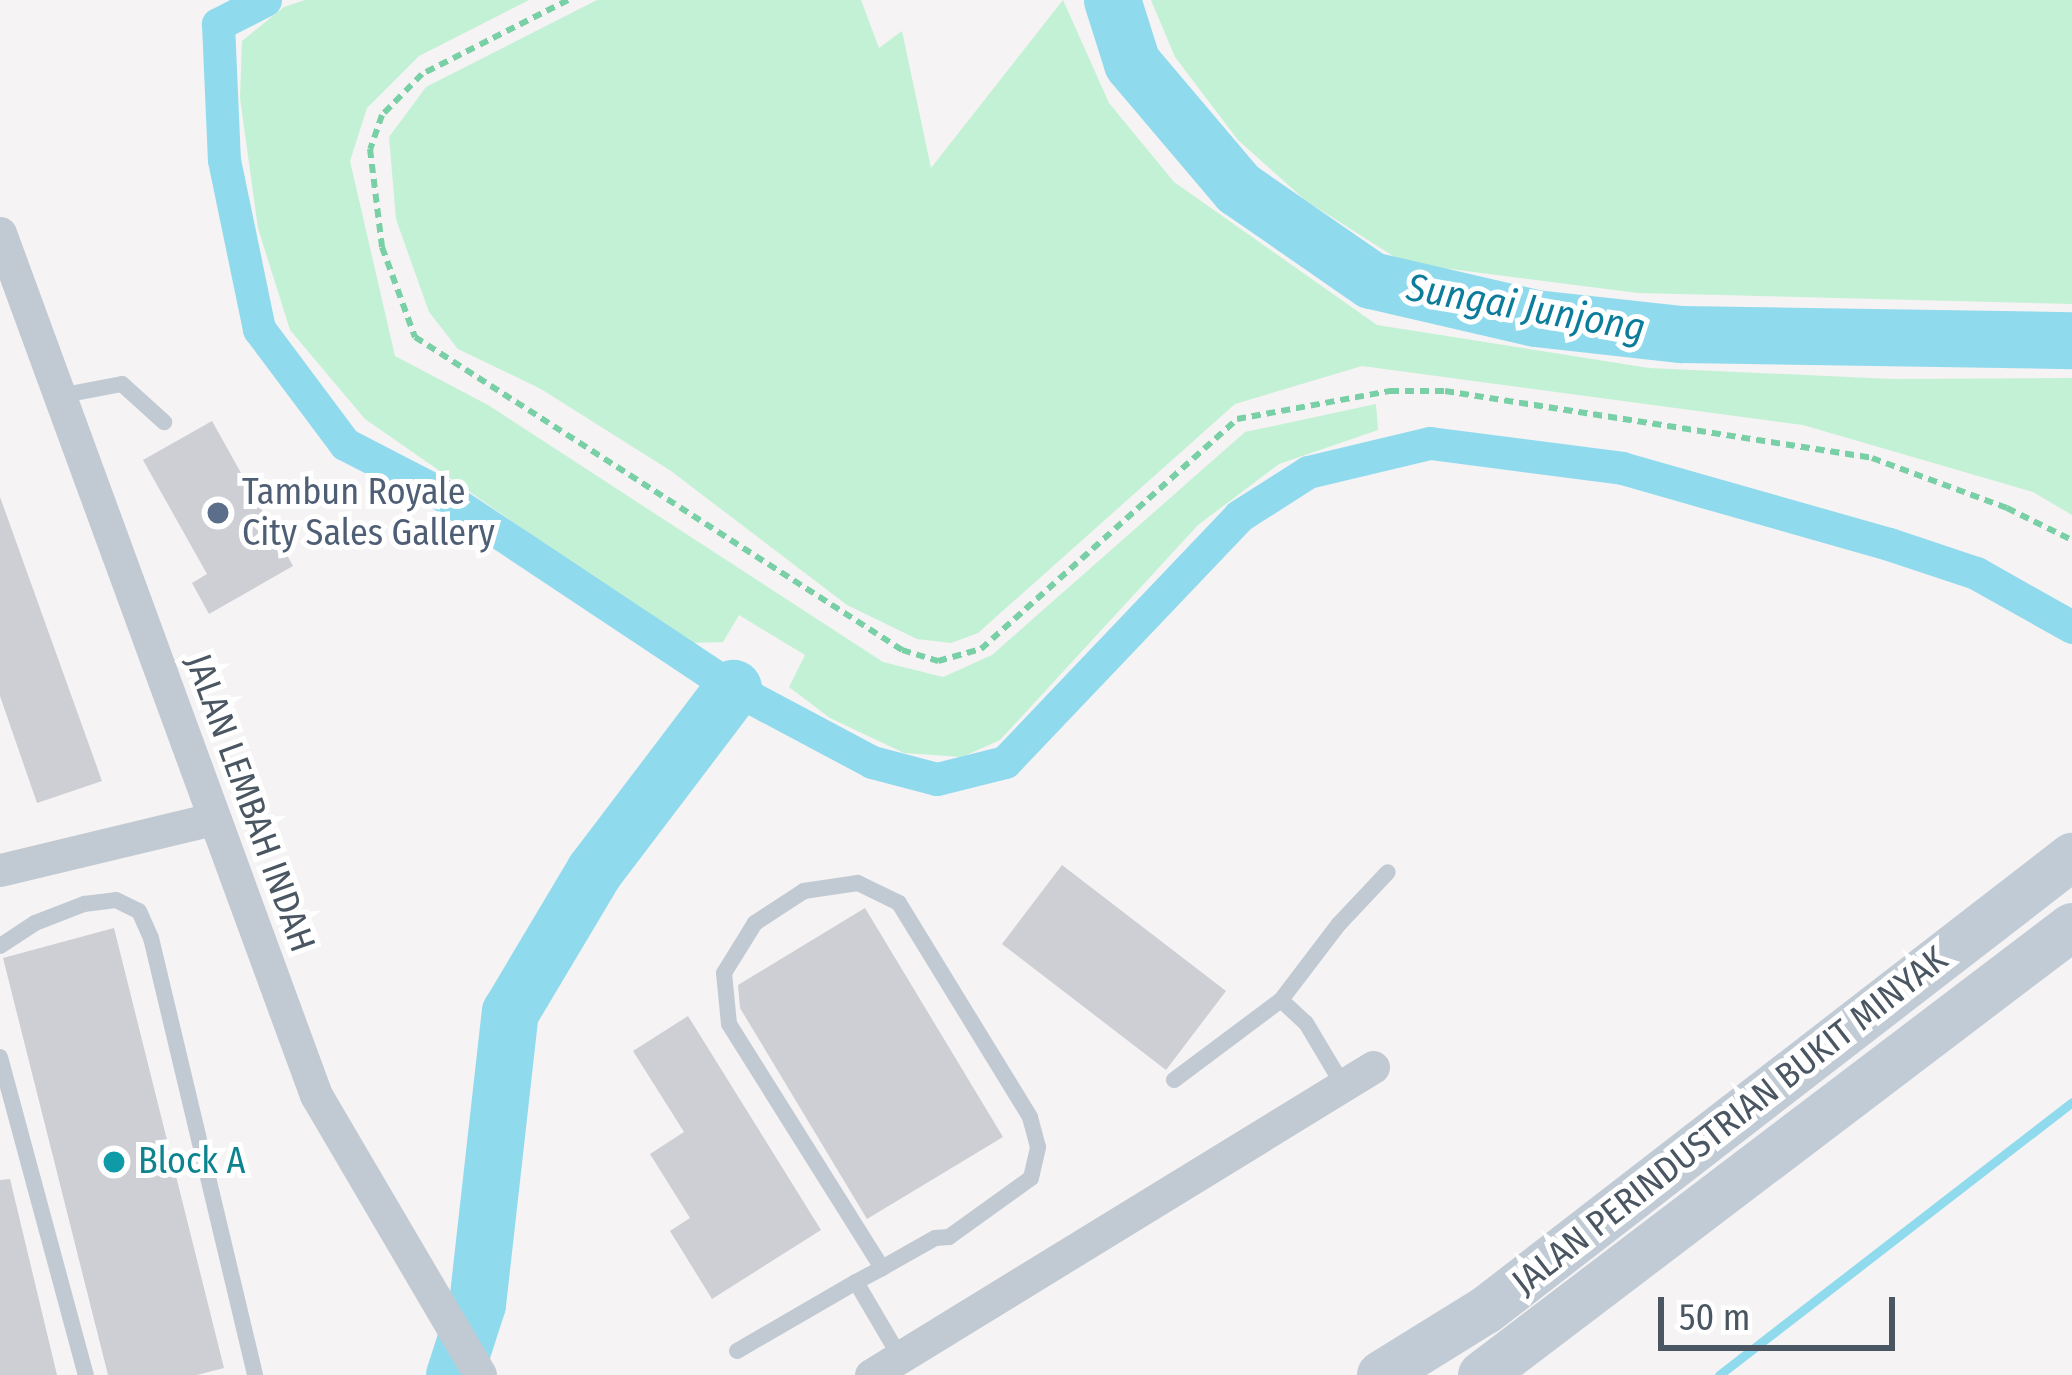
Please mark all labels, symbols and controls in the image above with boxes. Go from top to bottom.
water label: Sungai Junjong [1403,264,1649,352]
place label: Tambun Royale City Sales Gallery [242,470,495,555]
marker: Tambun Royale City Sales Gallery [205,500,231,526]
street label: JALAN LEMBAH INDAH [176,648,324,958]
street label: JALAN PERINDUSTRIAN BUKIT MINYAK [1504,938,1956,1304]
place label: Block A [138,1140,246,1184]
marker: Block A [101,1149,127,1175]
scale bar [1664,1273,1901,1347]
text: 50 m [1679,1296,1750,1340]

